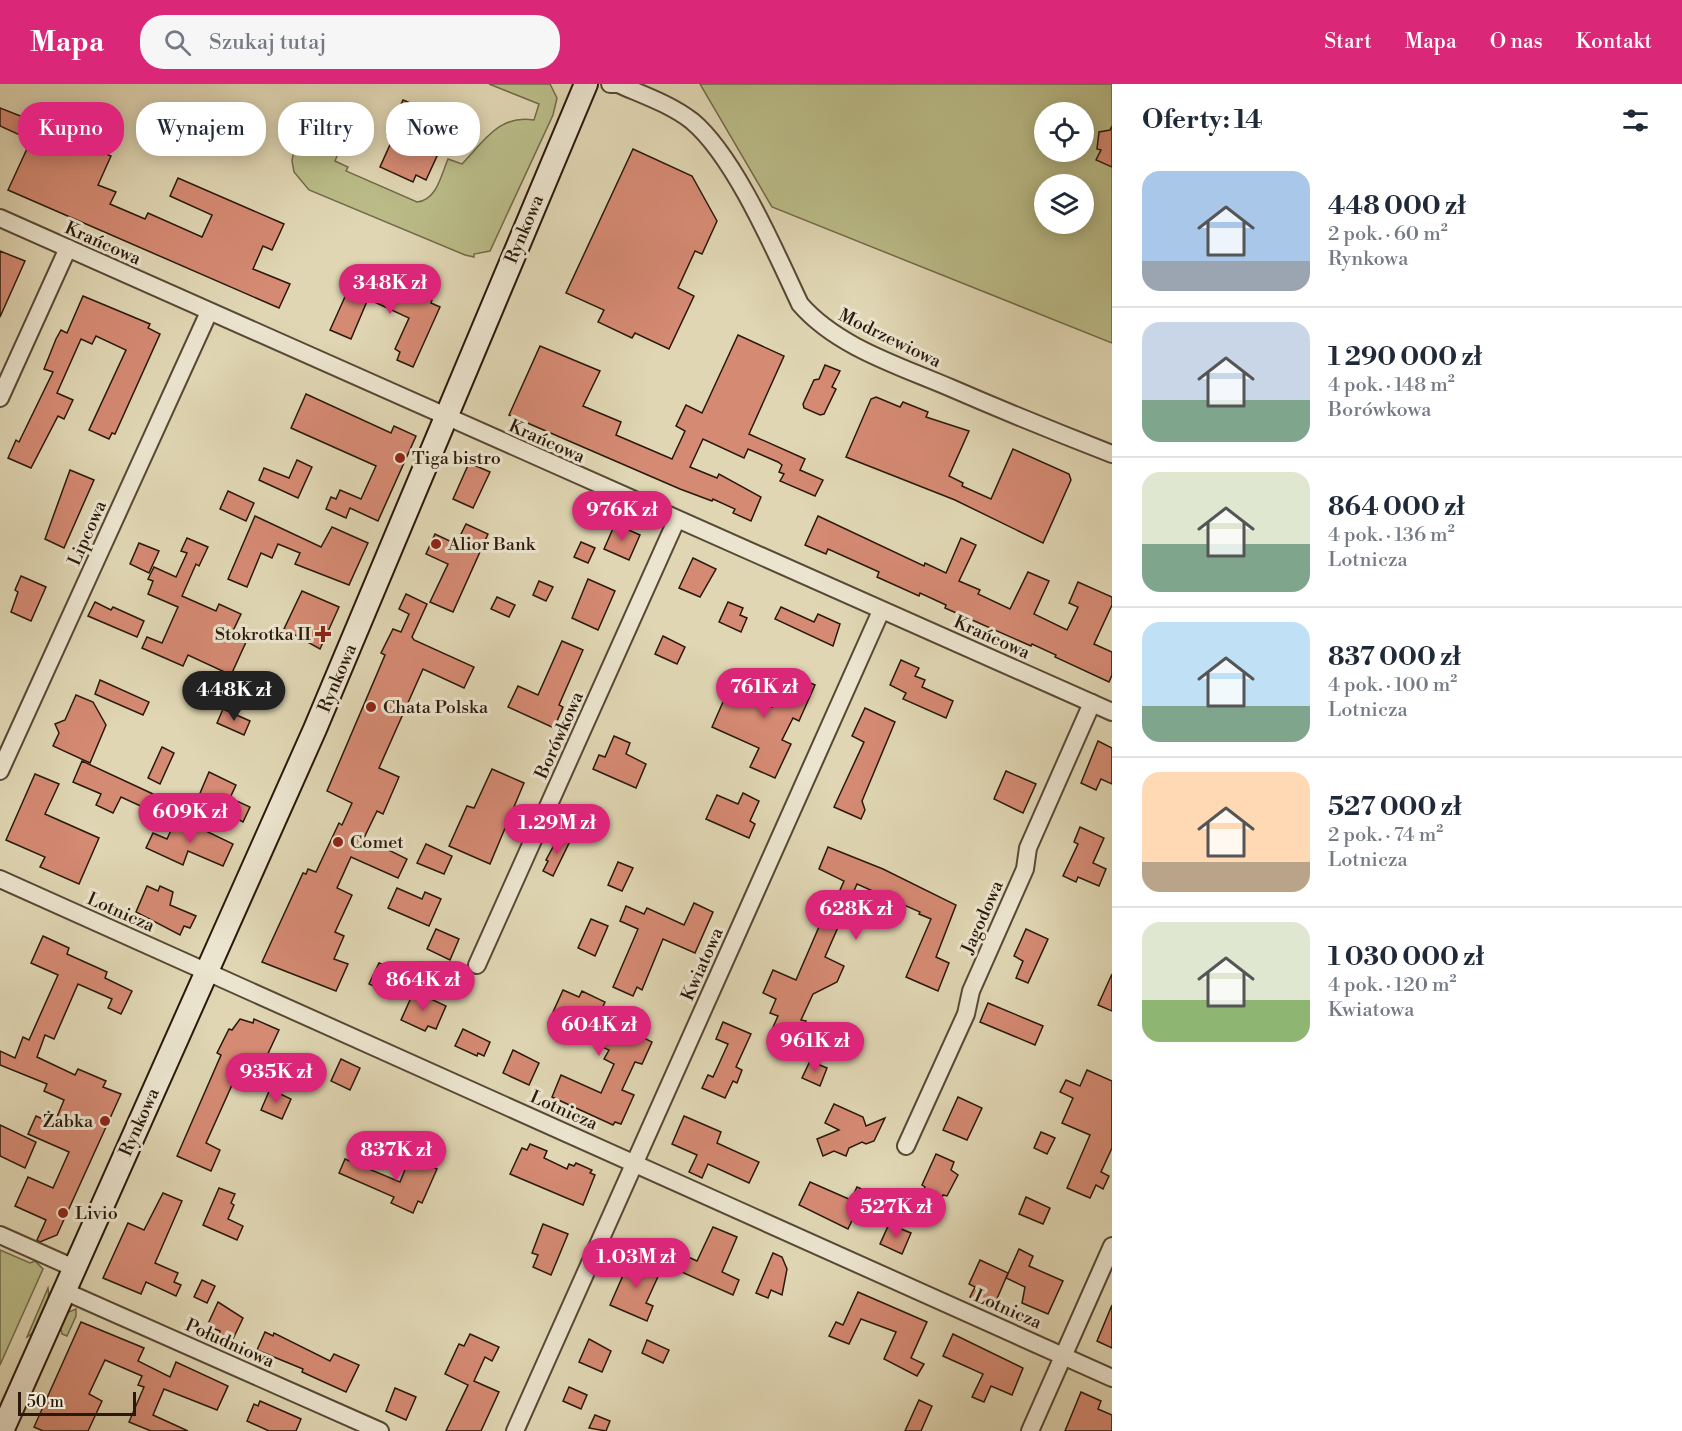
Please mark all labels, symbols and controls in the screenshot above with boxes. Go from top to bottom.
search box [140,15,560,69]
text: Mapa [30,25,104,60]
icon: search [161,26,194,59]
text: Szukaj tutaj [209,29,326,56]
text: Start [1324,29,1372,55]
text: Mapa [1405,29,1457,55]
text: O nas [1490,29,1543,55]
text: Kontakt [1576,29,1652,55]
chip: Kupno [18,102,124,156]
chip: Wynajem [136,102,266,156]
chip: Filtry [278,102,374,156]
chip: Nowe [386,102,480,156]
map controls [1034,102,1094,234]
button: locate [1034,102,1094,162]
text: Oferty: 14 [1142,104,1263,136]
icon: filters [1619,104,1652,137]
button: layers [1034,174,1094,234]
text: 448 000 zł [1328,190,1466,222]
street label: Rynkowa [500,191,550,267]
icon: home [1190,195,1262,267]
street label: Krańcowa [61,216,145,271]
text: 2 pok. · 60 m² [1328,222,1448,247]
text: Rynkowa [1328,247,1408,272]
pin: 348K zł [335,264,445,315]
text: 348K zł [353,271,427,296]
street label: Modrzewiowa [835,304,946,374]
text: 1 290 000 zł [1328,341,1482,373]
icon: home [1190,346,1262,418]
text: 4 pok. · 148 m² [1328,373,1455,398]
text: Borówkowa [1328,398,1431,423]
street label: Krańcowa [505,414,589,469]
place label: Tiga bistro [412,447,501,470]
marker: Tiga bistro [393,451,407,465]
pin: 976K zł [567,491,677,542]
text: 864 000 zł [1328,491,1465,523]
street label: Lipcowa [63,496,112,569]
icon: home [1190,496,1262,568]
text: 976K zł [586,498,658,523]
text: 4 pok. · 136 m² [1328,523,1455,548]
place label: Alior Bank [447,533,537,556]
marker: Alior Bank [429,537,443,551]
text: Lotnicza [1328,548,1408,573]
street label: Krańcowa [950,610,1034,665]
place label: Stokrotka II [215,623,311,646]
marker: Stokrotka II [316,627,330,641]
street label: Rynkowa [313,640,363,716]
text: 837 000 zł [1328,641,1461,673]
icon: home [1190,646,1262,718]
pin: 761K zł [709,668,819,719]
pin: 448K zł [179,671,289,722]
text: 4 pok. · 100 m² [1328,673,1457,698]
text: 761K zł [730,675,798,700]
text: 448K zł [196,678,272,703]
street label: Borówkowa [530,687,589,783]
place label: Chata Polska [383,696,489,719]
text: Lotnicza [1328,698,1408,723]
marker: Chata Polska [364,700,378,714]
text: 527 000 zł [1328,791,1461,823]
pin: 609K zł [135,793,245,844]
icon: home [1190,796,1262,868]
text: 609K zł [152,800,228,825]
pin: 1.29M zł [495,804,619,855]
text: 1.29M zł [518,811,596,836]
text: 2 pok. · 74 m² [1328,823,1443,848]
place label: Comet [350,831,404,854]
marker: Comet [331,835,345,849]
text: Lotnicza [1328,848,1408,873]
street label: Jagodowa [956,876,1009,958]
street label: Lotnicza [83,887,159,938]
pin: 628K zł [801,890,911,941]
text: 628K zł [819,897,893,922]
street label: Kwiatowa [676,923,729,1004]
text: 1 030 000 zł [1328,941,1484,973]
icon: home [1190,946,1262,1018]
pin: 864K zł [368,961,478,1012]
text: 864K zł [386,968,460,993]
text: 4 pok. · 120 m² [1328,973,1457,998]
text: Kwiatowa [1328,998,1414,1023]
pin: 604K zł [544,1006,654,1057]
text: 604K zł [561,1013,637,1038]
pin: 961K zł [760,1022,870,1073]
text: 961K zł [780,1029,850,1054]
pin: 935K zł [221,1053,331,1104]
text: 935K zł [240,1060,312,1085]
street label: Rynkowa [114,1084,165,1160]
street label: Lotnicza [526,1085,602,1136]
place label: Żabka [43,1110,94,1133]
marker: Żabka [98,1114,112,1128]
pin: 837K zł [341,1131,451,1182]
text: 837K zł [360,1138,432,1163]
pin: 527K zł [841,1188,951,1239]
text: 527K zł [860,1195,932,1220]
place label: Livio [75,1202,118,1225]
marker: Livio [56,1206,70,1220]
pin: 1.03M zł [574,1238,698,1289]
text: 1.03M zł [596,1245,676,1270]
street label: Lotnicza [970,1284,1046,1335]
street label: Południowa [182,1314,279,1374]
scale bar [18,1389,136,1416]
text: 50 m [27,1392,64,1412]

